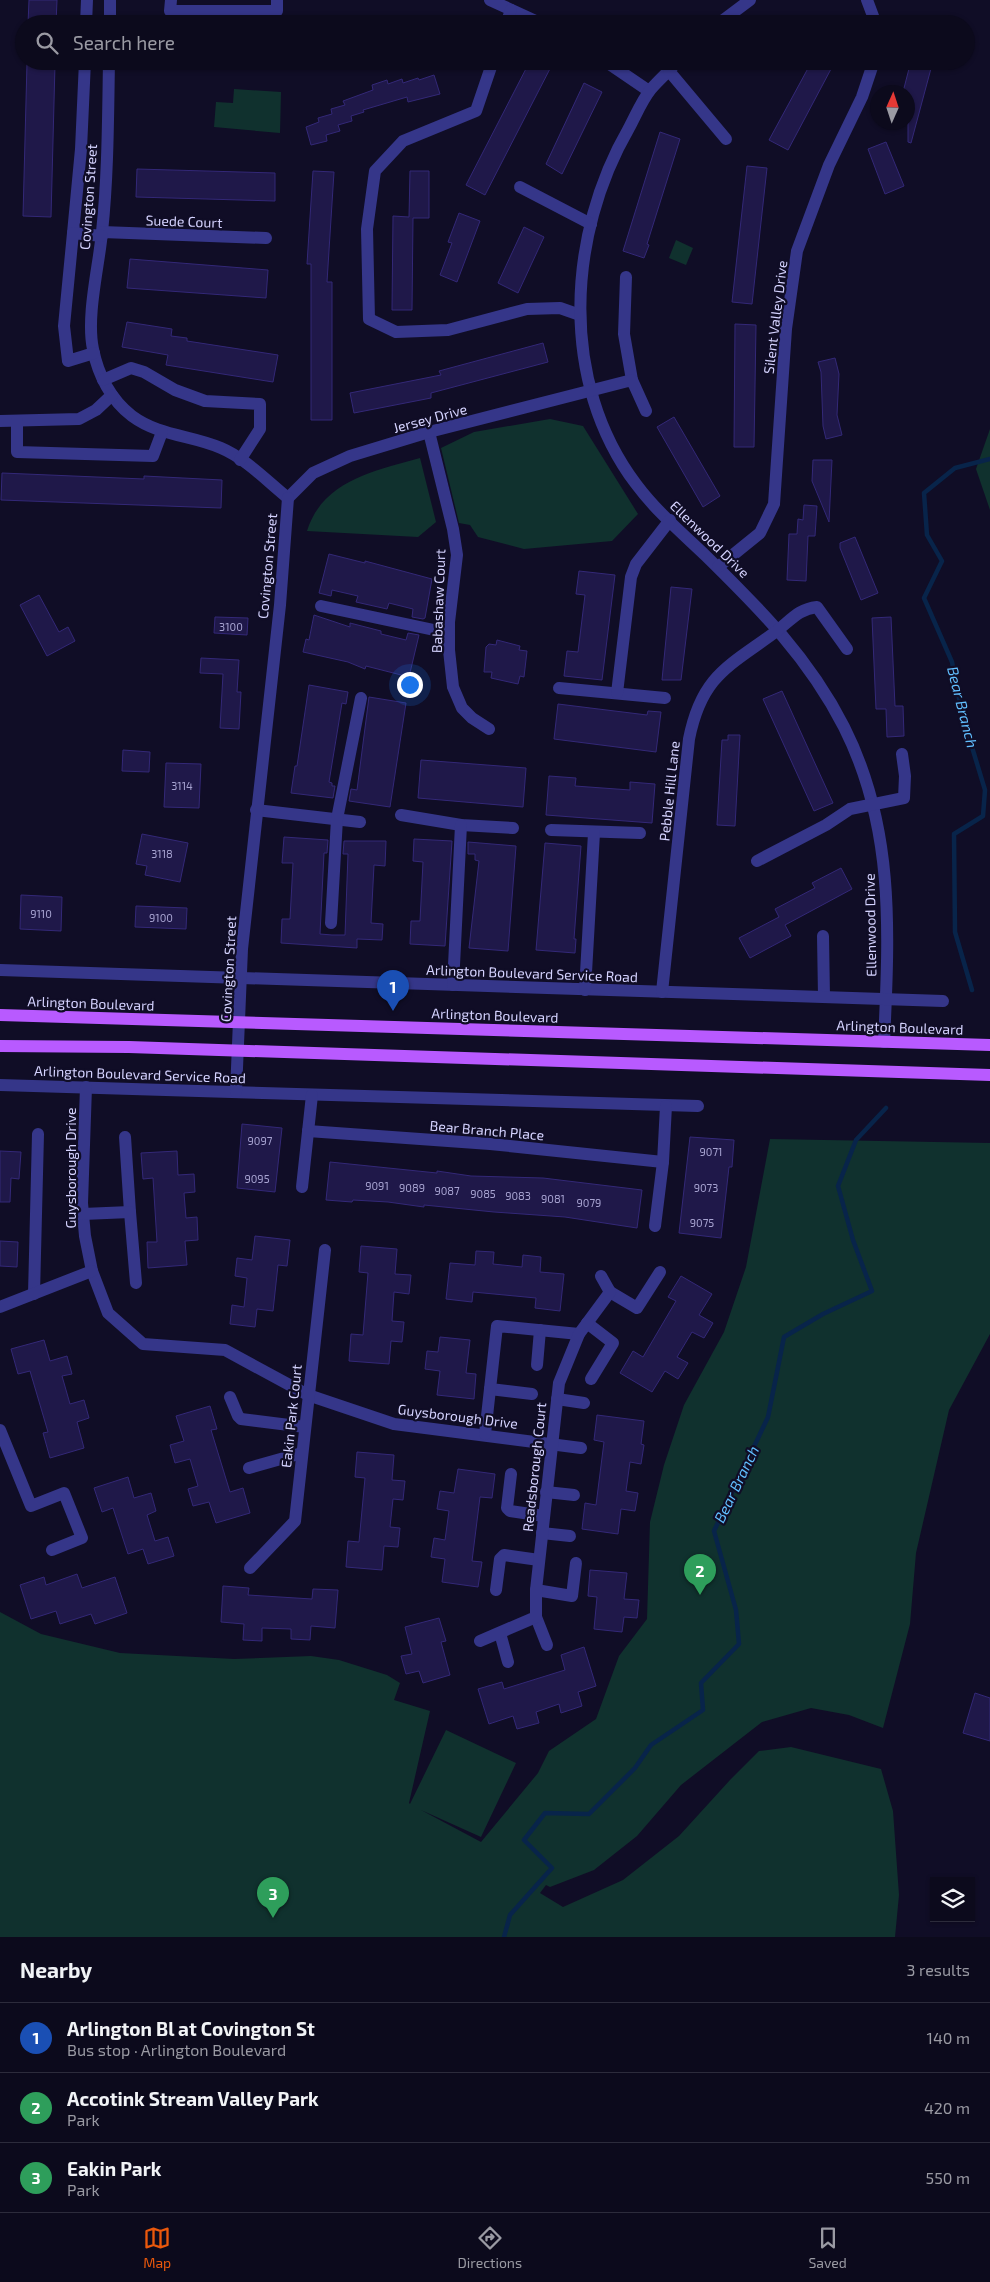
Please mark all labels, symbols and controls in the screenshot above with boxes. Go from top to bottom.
search box [15,15,975,70]
icon: search [33,29,61,57]
text: Search here [73,31,175,54]
north arrow [870,85,915,130]
street label: Covington Street [76,143,100,251]
street label: Suede Court [145,211,223,231]
street label: Silent Valley Drive [760,259,790,375]
street label: Jersey Drive [391,400,469,436]
street label: Ellenwood Drive [667,497,753,581]
street label: Covington Street [254,512,280,620]
street label: Babashaw Court [428,549,448,653]
house number: 3100 [219,620,243,633]
water label: Bear Branch [944,664,982,750]
your location [397,672,423,698]
street label: Pebble Hill Lane [655,740,683,842]
house number: 3114 [171,779,193,792]
house number: 3118 [151,847,173,860]
street label: Ellenwood Drive [861,873,879,977]
house number: 9110 [30,907,52,920]
house number: 9100 [149,911,173,924]
street label: Covington Street [217,916,239,1022]
street label: Arlington Boulevard Service Road [426,961,638,985]
pin: 1 [377,970,409,1011]
street label: Arlington Boulevard [27,992,155,1014]
street label: Arlington Boulevard [431,1004,559,1026]
street label: Arlington Boulevard [836,1016,964,1038]
street label: Arlington Boulevard Service Road [34,1062,246,1086]
street label: Guysborough Drive [62,1108,79,1228]
street label: Bear Branch Place [429,1117,545,1143]
house number: 9097 [248,1134,273,1147]
house number: 9071 [700,1145,722,1158]
house number: 9095 [244,1172,270,1185]
house number: 9091 [365,1179,389,1192]
house number: 9089 [399,1181,425,1194]
house number: 9073 [694,1181,718,1194]
house number: 9087 [434,1184,460,1197]
house number: 9085 [470,1187,496,1200]
house number: 9083 [505,1189,531,1202]
house number: 9081 [541,1192,565,1205]
house number: 9079 [577,1196,601,1209]
house number: 9075 [690,1216,714,1229]
street label: Eakin Park Court [277,1363,305,1469]
street label: Guysborough Drive [397,1400,519,1432]
street label: Readsborough Court [519,1401,549,1533]
water label: Bear Branch [710,1443,762,1525]
pin: 2 [684,1554,716,1595]
pin: 3 [257,1877,289,1918]
map controls [930,1877,975,1922]
button: layers [930,1877,975,1922]
text: Nearby [20,1957,92,1982]
text: 3 results [907,1960,970,1979]
text: Arlington Bl at Covington St [67,2017,315,2040]
text: 1 [33,2028,39,2047]
text: 140 m [927,2028,970,2047]
text: Bus stop · Arlington Boulevard [67,2040,286,2059]
text: Accotink Stream Valley Park [67,2087,319,2110]
text: 2 [31,2098,41,2117]
text: 420 m [924,2098,970,2117]
text: Park [67,2110,100,2129]
text: Eakin Park [67,2157,161,2180]
text: 3 [31,2168,41,2187]
text: 550 m [926,2168,970,2187]
text: Park [67,2180,100,2199]
tab: Map [143,2224,171,2271]
tab: Directions [458,2224,522,2271]
tab: Saved [808,2224,847,2271]

